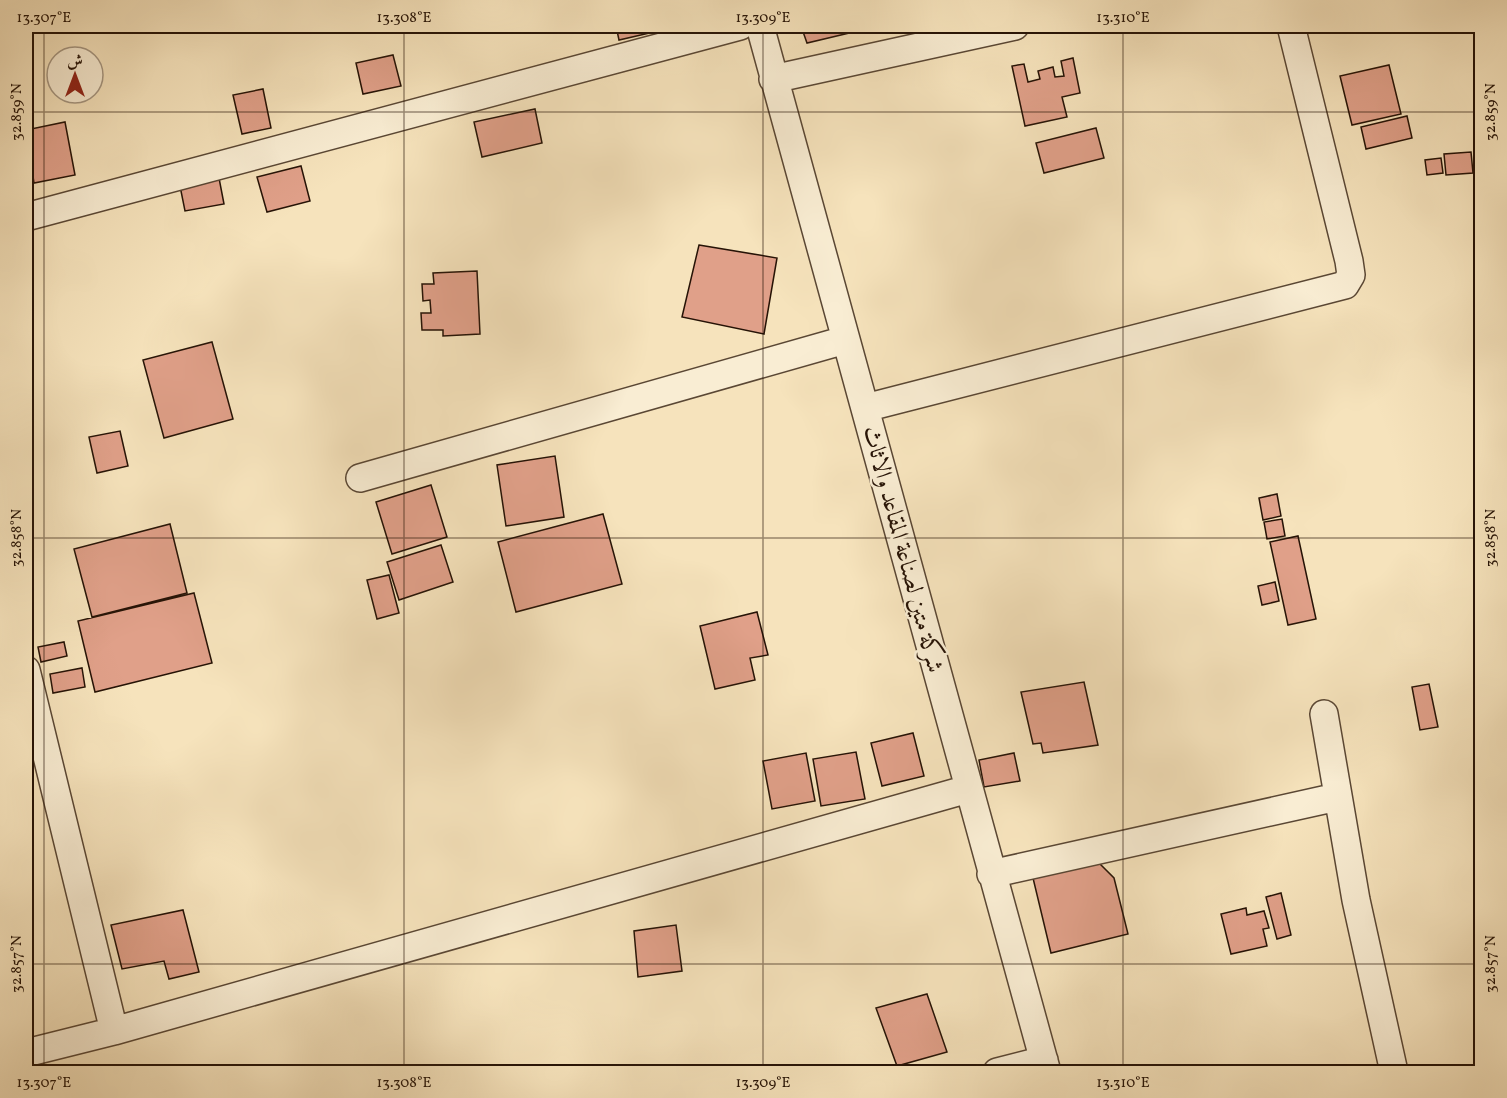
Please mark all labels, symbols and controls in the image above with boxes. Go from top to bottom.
text: 13.307°E [17,8,71,29]
text: 13.308°E [376,8,432,29]
text: 13.309°E [735,8,791,29]
text: 13.310°E [1096,8,1150,29]
north arrow [45,45,105,105]
text: ش [67,51,83,73]
text: 32.859°N [7,83,28,141]
text: 32.859°N [1481,83,1502,141]
street label: شركة متين لصناعة المقاعد والاثاث [853,422,951,677]
text: 32.858°N [7,509,28,567]
text: 32.858°N [1481,509,1502,567]
text: 32.857°N [7,935,28,993]
text: 32.857°N [1481,935,1502,993]
text: 13.307°E [17,1073,71,1094]
text: 13.308°E [376,1073,432,1094]
text: 13.309°E [735,1073,791,1094]
text: 13.310°E [1096,1073,1150,1094]

